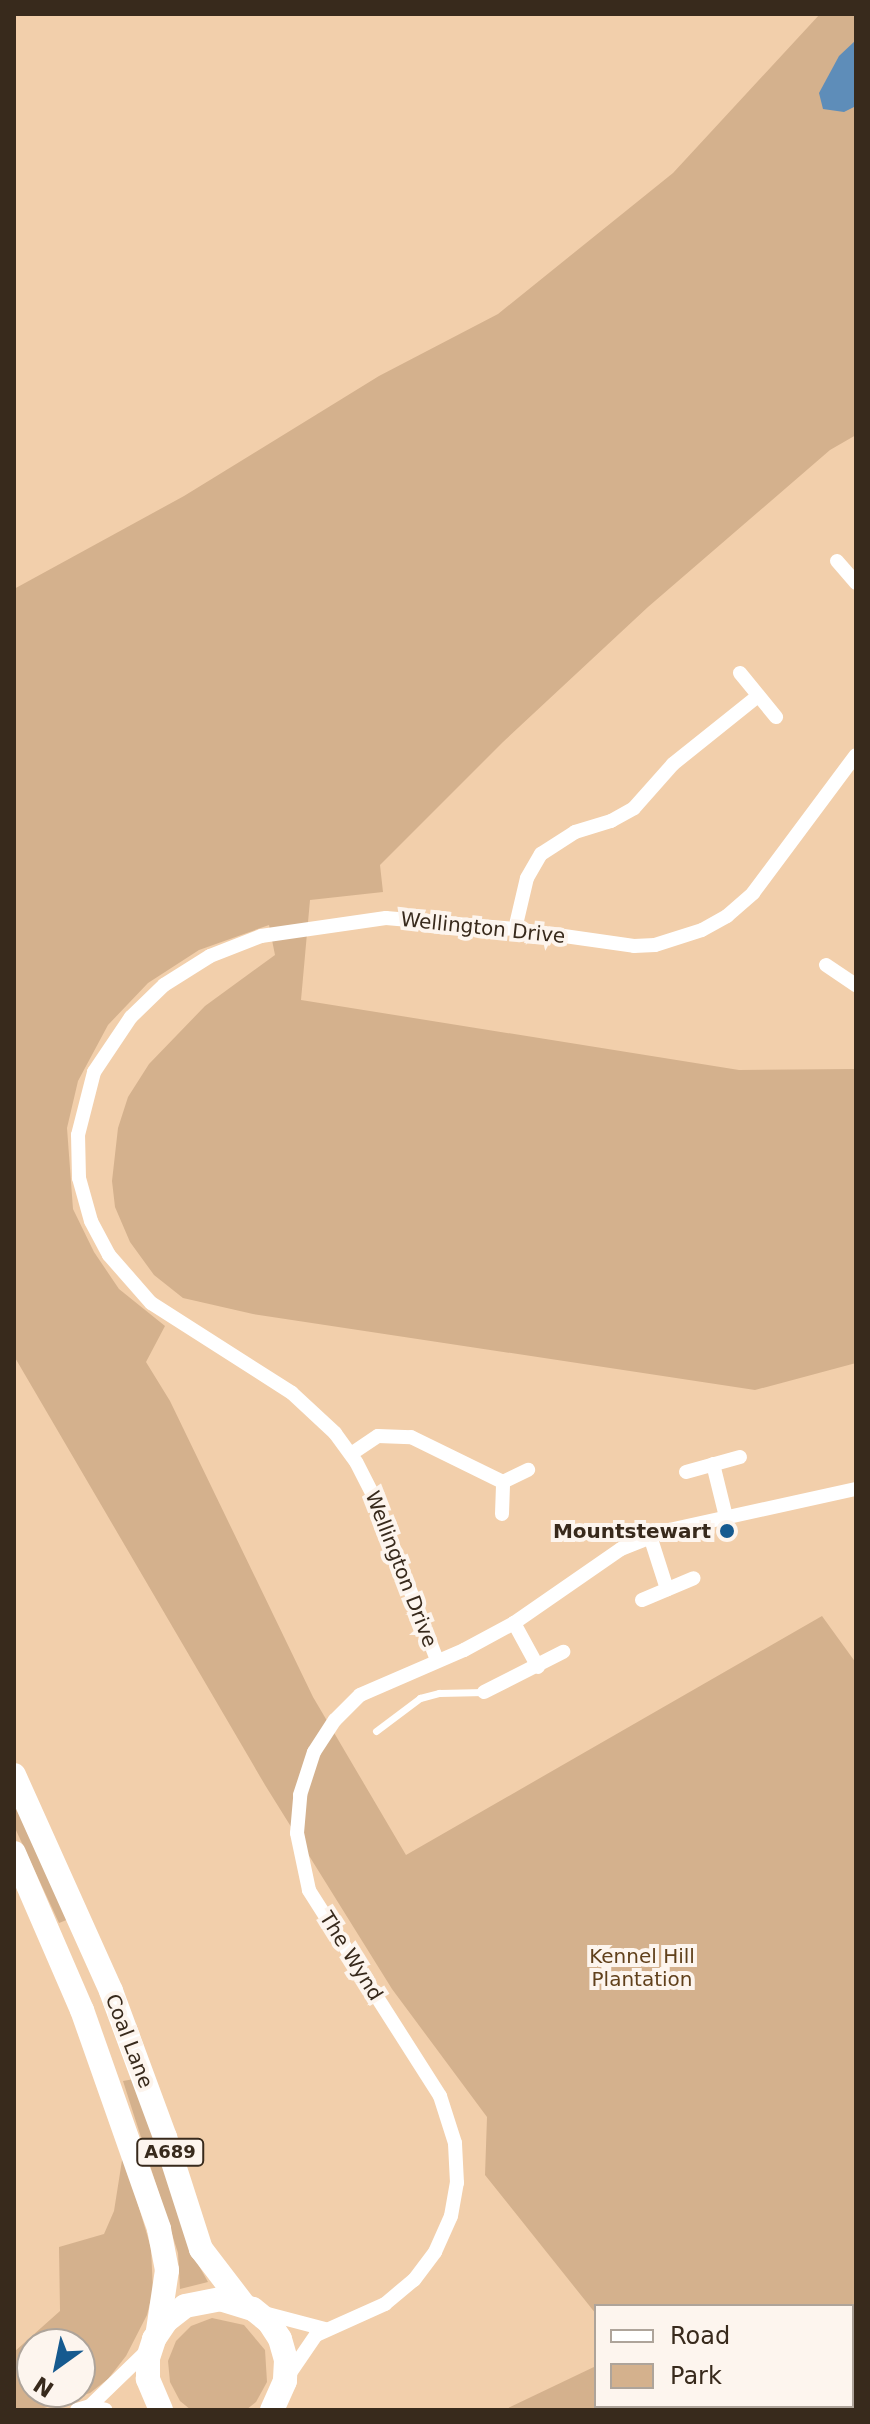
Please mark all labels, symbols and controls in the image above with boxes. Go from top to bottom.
street label: Wellington Drive [400,907,566,949]
street label: Wellington Drive [360,1488,442,1650]
place label: Mountstewart [553,1519,711,1543]
marker: Mountstewart [718,1522,736,1540]
street label: The Wynd [314,1907,388,2005]
park label: Kennel Hill Plantation [589,1944,695,1991]
street label: Coal Lane [100,1991,158,2091]
road number: A689 [136,2138,204,2166]
legend [594,2304,854,2408]
text: Road [670,2322,730,2350]
north arrow [16,2328,96,2408]
text: Park [670,2362,722,2390]
text: N [29,2371,58,2402]

